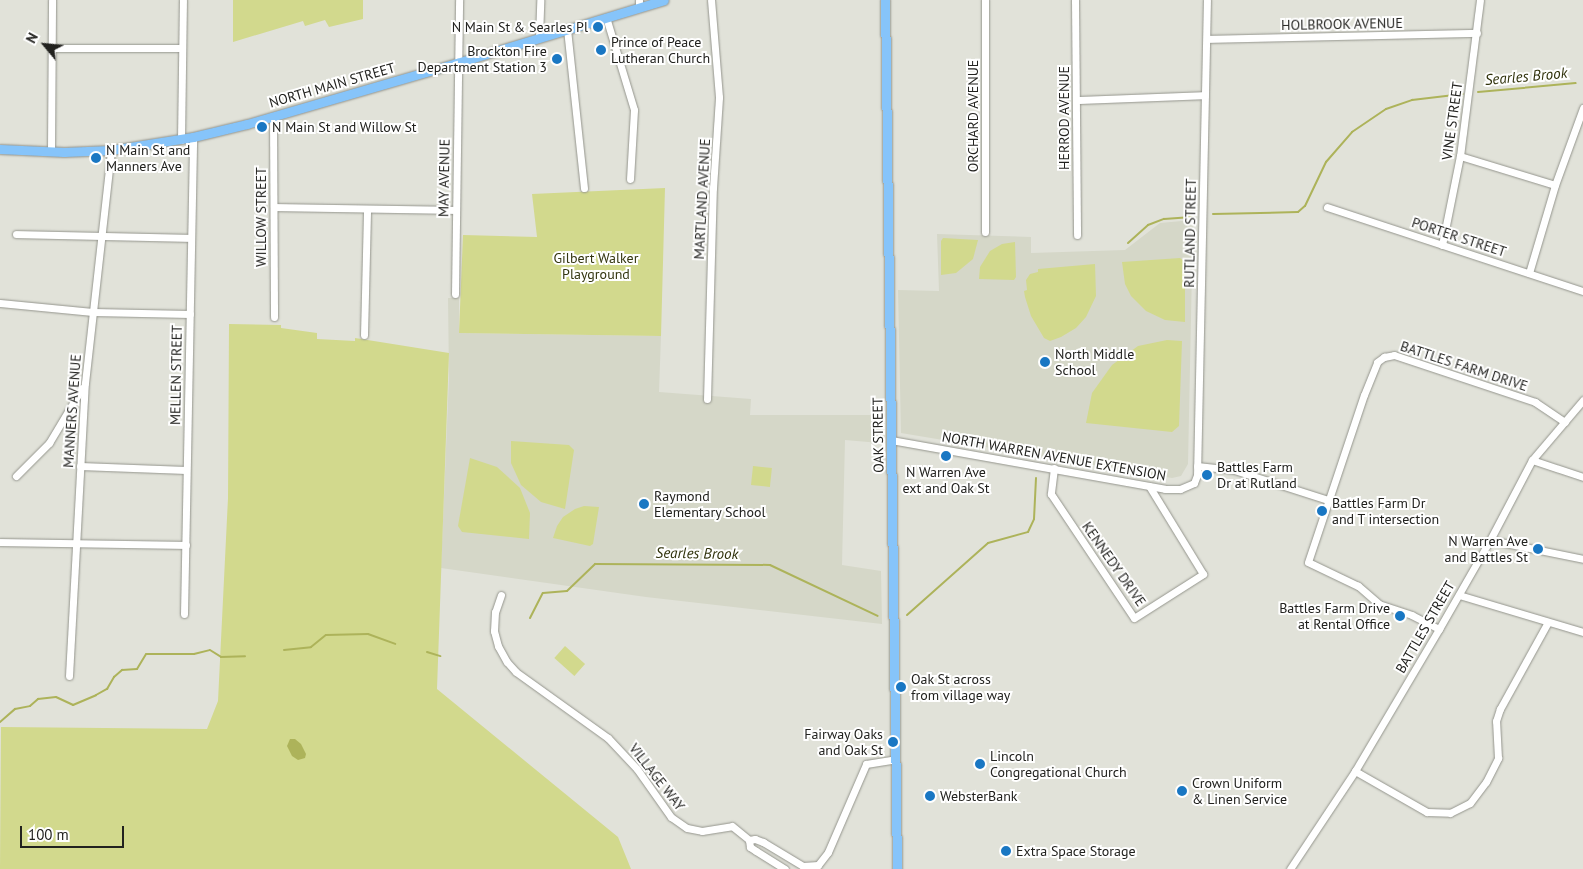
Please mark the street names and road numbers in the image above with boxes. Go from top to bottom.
street label: HOLBROOK AVENUE [1281,15,1403,33]
street label: NORTH MAIN STREET [267,59,397,111]
street label: ORCHARD AVENUE [965,59,981,173]
street label: HERROD AVENUE [1056,66,1072,170]
street label: VINE STREET [1438,81,1466,161]
street label: MAY AVENUE [435,138,453,218]
street label: MARTLAND AVENUE [690,138,714,260]
street label: WILLOW STREET [253,167,269,267]
street label: RUTLAND STREET [1181,178,1199,288]
street label: PORTER STREET [1410,214,1508,260]
street label: MELLEN STREET [167,325,185,425]
street label: BATTLES FARM DRIVE [1398,338,1530,394]
street label: MANNERS AVENUE [60,353,84,469]
street label: OAK STREET [869,397,887,473]
street label: NORTH WARREN AVENUE EXTENSION [940,428,1168,484]
street label: KENNEDY DRIVE [1079,518,1149,610]
street label: BATTLES STREET [1392,578,1458,676]
street label: VILLAGE WAY [626,740,688,814]

